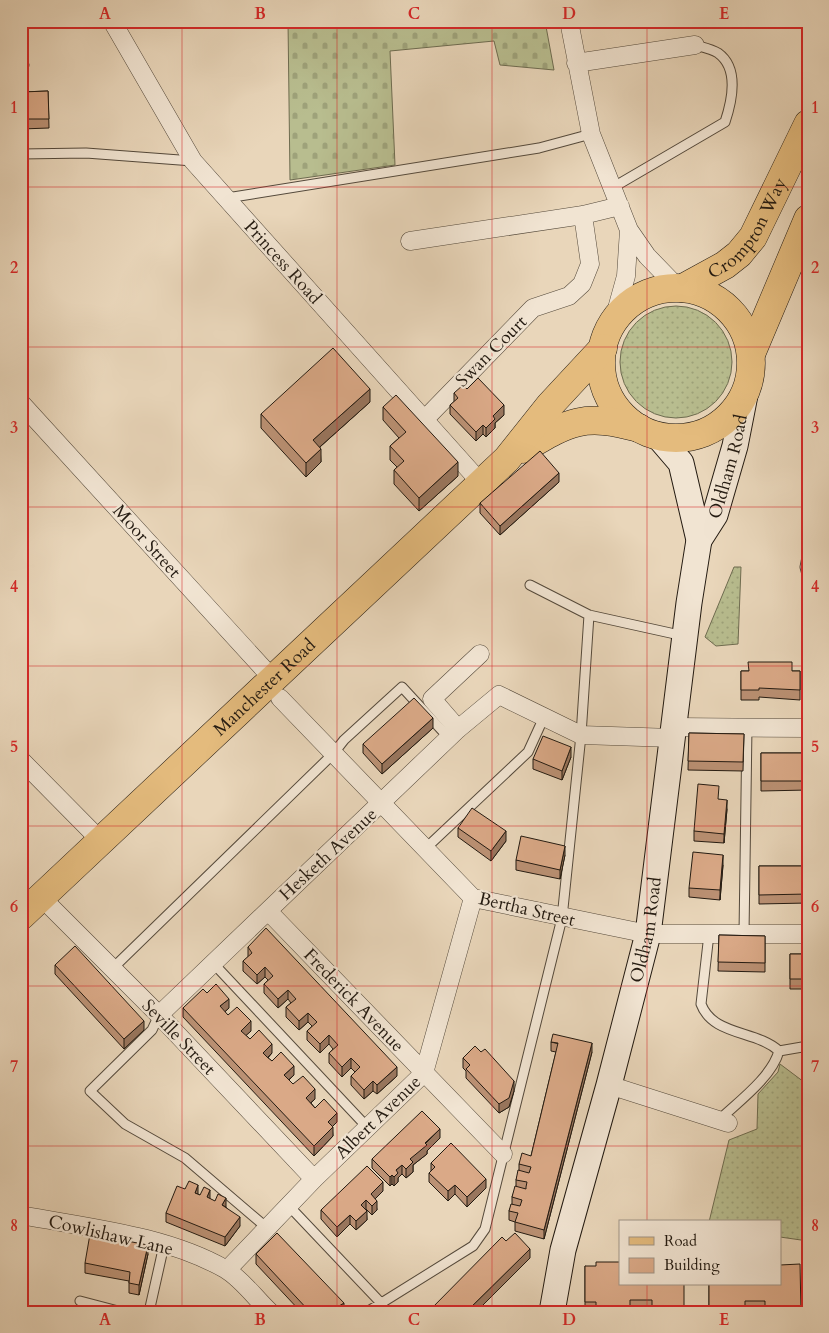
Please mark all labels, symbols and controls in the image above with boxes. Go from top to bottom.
text: A [99,3,111,25]
text: B [254,3,266,25]
text: C [408,3,420,25]
text: D [562,3,576,25]
text: E [719,3,729,25]
text: 1 [10,97,18,119]
text: 1 [811,97,819,119]
street label: Crompton Way [703,173,793,285]
street label: Princess Road [238,215,327,310]
text: 2 [10,257,18,279]
text: 2 [811,257,819,279]
street label: Swan Court [450,310,533,393]
street label: Oldham Road [703,412,754,522]
text: 3 [10,417,18,439]
text: 3 [811,417,819,439]
street label: Moor Street [107,499,187,584]
text: 4 [10,576,18,598]
text: 4 [811,576,819,598]
street label: Manchester Road [208,633,322,742]
text: 5 [10,736,18,758]
text: 5 [811,736,819,758]
street label: Hesketh Avenue [274,802,383,906]
street label: Oldham Road [624,875,668,985]
street label: Bertha Street [476,886,578,933]
text: 6 [10,896,18,918]
text: 6 [811,896,819,918]
street label: Frederick Avenue [298,943,410,1058]
street label: Seville Street [136,994,221,1081]
text: 7 [10,1056,18,1078]
text: 7 [811,1056,819,1078]
street label: Albert Avenue [330,1070,427,1165]
street label: Cowlishaw Lane [46,1209,176,1262]
text: 8 [10,1215,18,1237]
text: 8 [811,1215,819,1237]
legend [619,1220,782,1286]
text: Road [664,1231,697,1251]
text: Building [664,1255,720,1275]
text: A [99,1309,111,1331]
text: B [254,1309,266,1331]
text: C [408,1309,420,1331]
text: D [562,1309,576,1331]
text: E [719,1309,729,1331]

